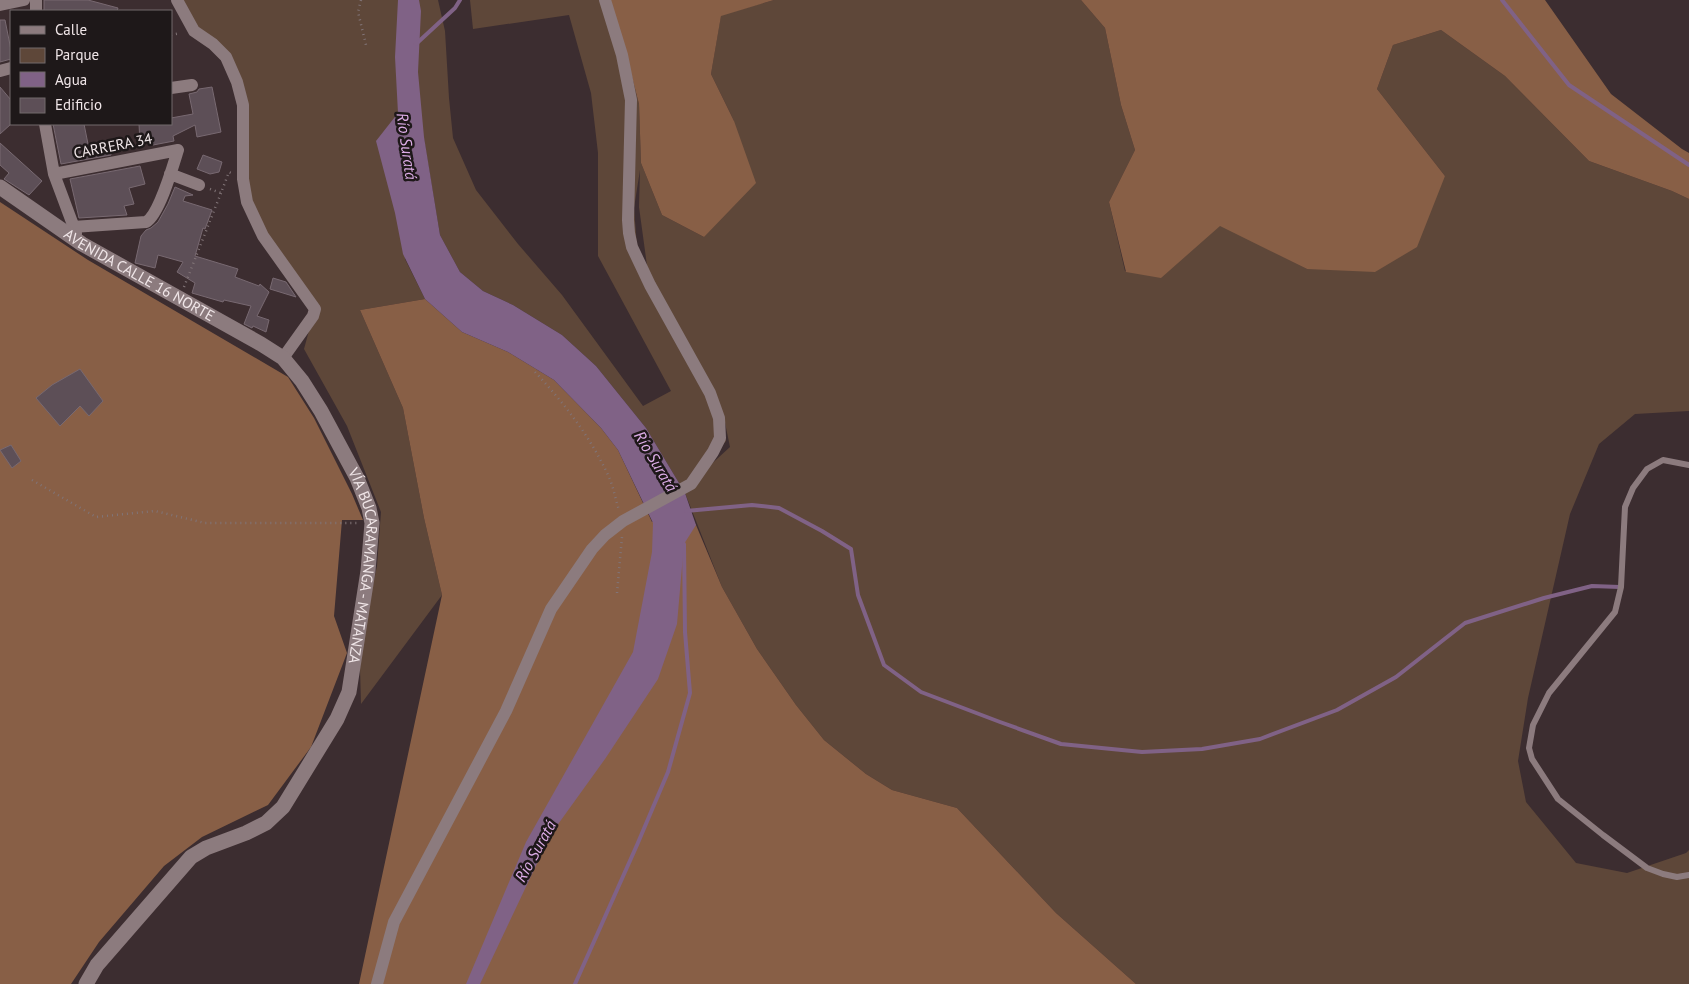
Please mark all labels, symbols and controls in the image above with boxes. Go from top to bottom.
legend [10,10,172,125]
text: Calle [55,20,87,39]
text: Parque [55,45,99,64]
text: Agua [55,70,87,89]
text: Edificio [55,95,102,114]
water label: Río Suratá [392,111,422,181]
street label: CARRERA 34 [72,129,154,162]
street label: AVENIDA CALLE 16 NORTE [60,224,218,325]
water label: Río Suratá [630,427,682,495]
text: VÍA BUCARAMANGA - MATANZA [344,463,382,665]
street label: VÍA BUCARAMANGA - MATANZA [339,465,361,669]
water label: Río Suratá [510,817,560,885]

